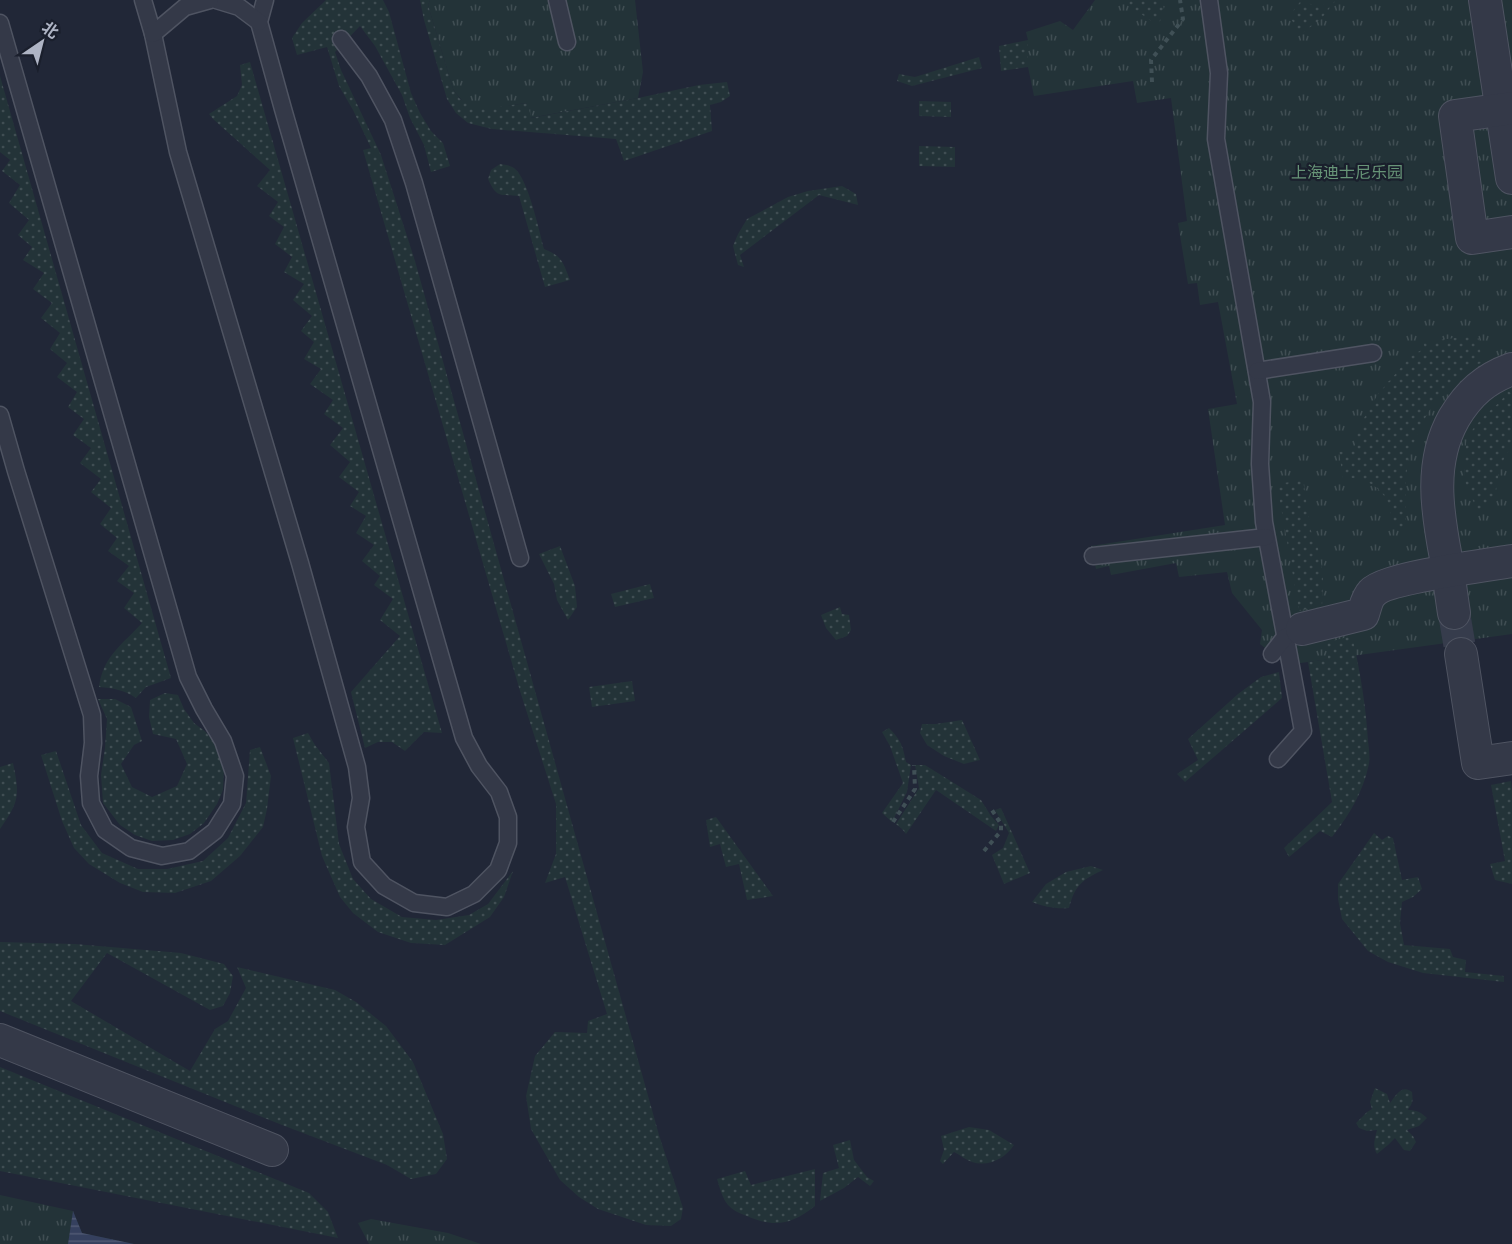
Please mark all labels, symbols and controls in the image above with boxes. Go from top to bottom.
north arrow [12,12,72,72]
text: 北 [38,17,63,42]
park label: 上海迪士尼乐园 [1291,162,1403,182]

